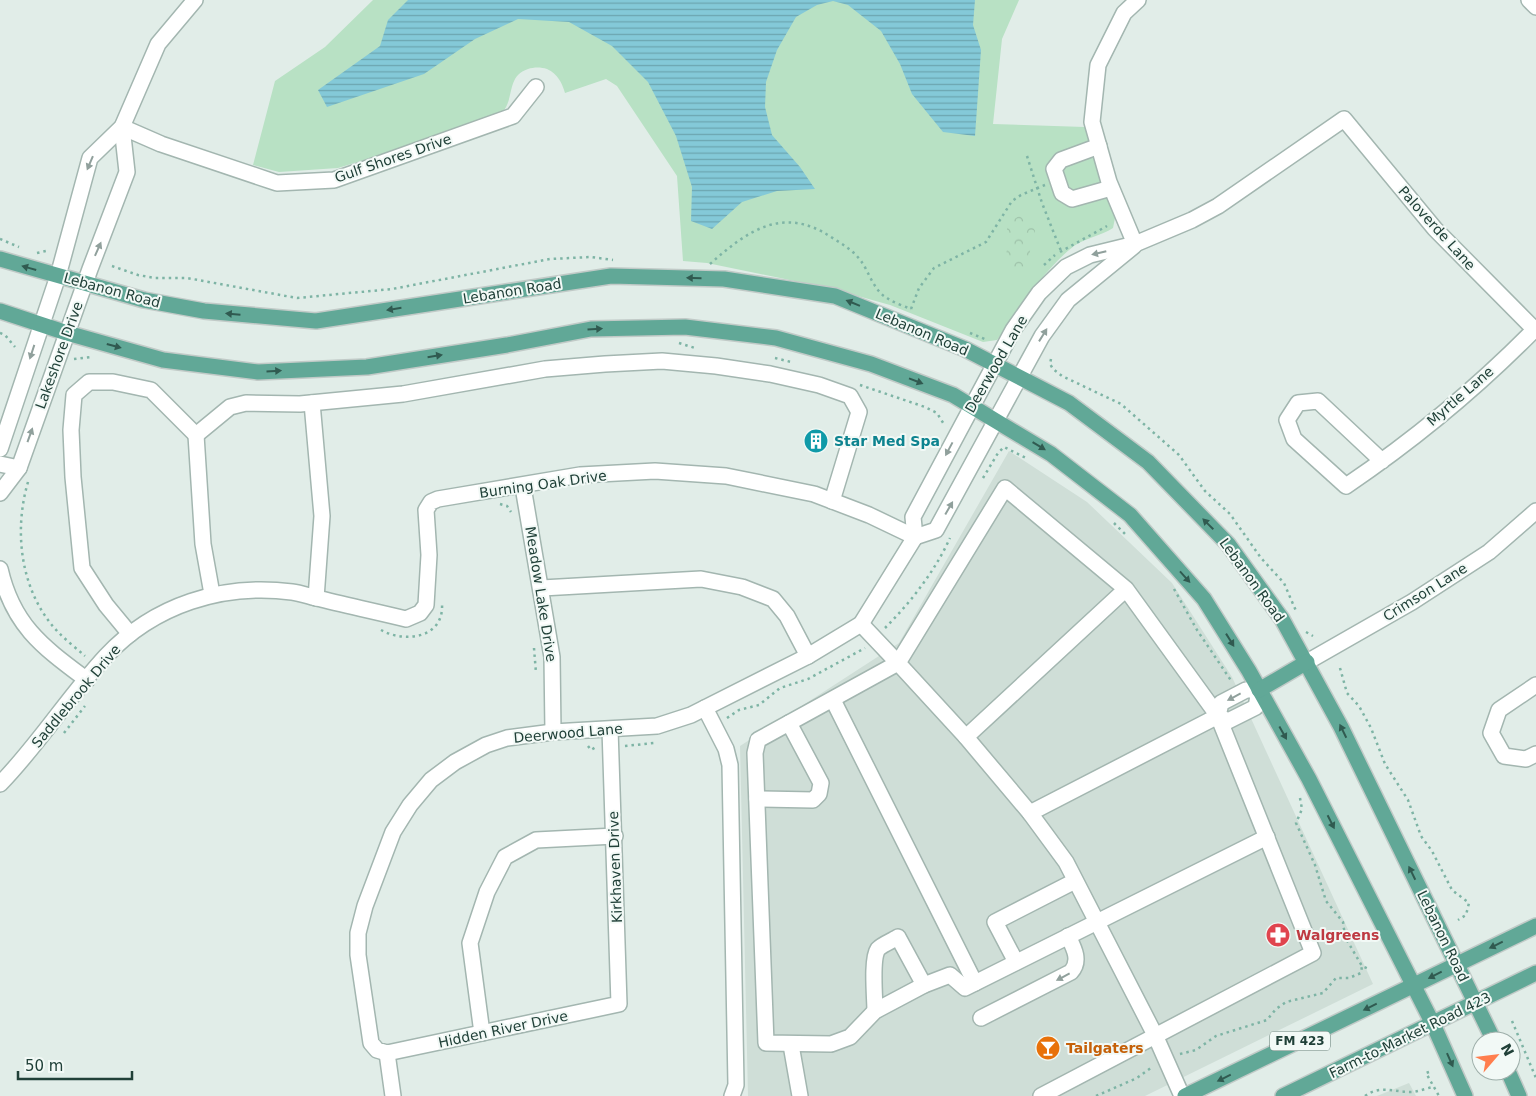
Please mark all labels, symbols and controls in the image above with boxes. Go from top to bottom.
street label: Gulf Shores Drive [333,131,453,185]
one-way arrow [86,156,94,171]
street label: Paloverde Lane [1395,183,1479,273]
one-way arrow [94,242,102,256]
one-way arrow [1092,249,1107,257]
one-way arrow [21,263,36,271]
street label: Lebanon Road [62,269,162,311]
one-way arrow [685,274,701,282]
street label: Lebanon Road [462,275,562,307]
street label: Lakeshore Drive [32,299,86,411]
one-way arrow [846,299,861,307]
street label: Lebanon Road [873,305,971,359]
one-way arrow [385,306,401,314]
one-way arrow [224,309,240,317]
street label: Deerwood Lane [962,313,1030,415]
one-way arrow [588,325,604,333]
one-way arrow [1039,329,1048,342]
one-way arrow [106,343,121,351]
one-way arrow [28,344,36,359]
one-way arrow [428,352,444,360]
street label: Myrtle Lane [1424,363,1496,429]
one-way arrow [266,366,282,374]
one-way arrow [909,378,924,385]
one-way arrow [27,427,35,442]
building icon: Star Med Spa [803,428,829,454]
place label: Star Med Spa [834,433,940,449]
one-way arrow [945,442,953,456]
one-way arrow [1032,442,1046,451]
street label: Burning Oak Drive [478,467,608,501]
one-way arrow [945,501,954,514]
one-way arrow [1202,518,1214,530]
street label: Meadow Lake Drive [522,525,560,663]
street label: Lebanon Road [1216,535,1288,625]
street label: Crimson Lane [1380,560,1470,624]
one-way arrow [1180,571,1191,584]
one-way arrow [1225,633,1234,647]
street label: Saddlebrook Drive [28,641,124,751]
one-way arrow [1226,693,1241,701]
street label: Deerwood Lane [513,720,623,746]
one-way arrow [1339,724,1347,738]
one-way arrow [1279,726,1287,740]
street label: Kirkhaven Drive [605,811,625,923]
one-way arrow [1327,815,1335,829]
one-way arrow [1408,866,1416,881]
street label: Lebanon Road [1414,888,1472,984]
pharmacy icon: Walgreens [1265,922,1291,948]
place label: Walgreens [1296,927,1379,943]
one-way arrow [1489,942,1503,950]
one-way arrow [1428,971,1443,979]
one-way arrow [1056,973,1070,981]
street label: Farm-to-Market Road 423 [1327,989,1493,1081]
one-way arrow [1363,1003,1377,1011]
street label: Hidden River Drive [437,1007,569,1051]
north arrow [1471,1031,1521,1081]
road number: FM 423 [1270,1032,1330,1050]
bar icon: Tailgaters [1035,1035,1061,1061]
place label: Tailgaters [1066,1040,1144,1056]
text: N [1498,1041,1517,1059]
scale bar [18,1048,131,1080]
one-way arrow [1446,1053,1454,1067]
text: 50 m [25,1057,63,1075]
one-way arrow [1217,1074,1231,1082]

